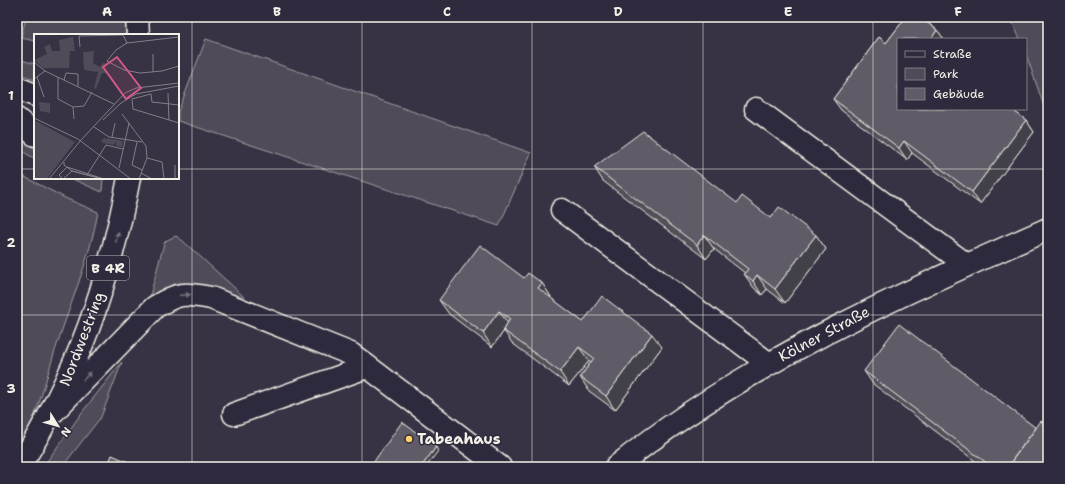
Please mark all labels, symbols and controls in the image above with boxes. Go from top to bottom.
text: A [102,3,112,20]
text: B [273,3,281,20]
text: C [443,3,451,20]
text: D [613,3,623,20]
text: E [784,3,793,20]
text: F [954,3,962,20]
inset map [34,34,179,179]
legend [897,38,1027,110]
text: Straße [933,46,972,62]
text: Park [933,66,959,82]
text: Gebäude [933,86,984,102]
text: 1 [8,87,14,104]
one-way arrow [114,231,120,244]
text: 2 [6,234,16,251]
road number: B 4R [87,256,129,280]
street label: Nordwestring [55,289,109,389]
one-way arrow [179,291,191,298]
street label: Kölner Straße [775,302,873,366]
one-way arrow [83,371,92,381]
text: 3 [6,380,16,397]
north arrow [38,406,78,446]
text: N [57,424,74,440]
place label: Tabeahaus [417,429,501,449]
marker: Tabeahaus [404,434,414,444]

